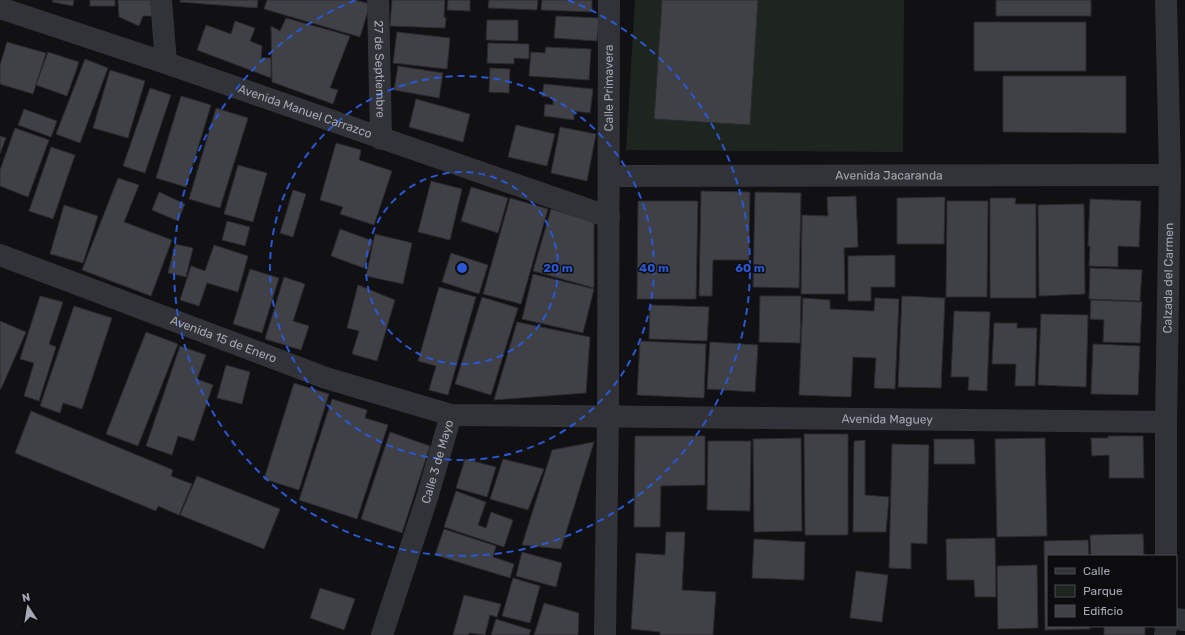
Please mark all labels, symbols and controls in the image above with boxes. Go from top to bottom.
street label: 27 de Septiembre [371,20,388,118]
street label: Calle Primavera [602,45,616,131]
street label: Avenida Manuel Carrazco [236,82,374,141]
street label: Avenida Jacaranda [835,168,943,183]
street label: Calzada del Carmen [1160,223,1176,333]
centre of rings [455,261,469,275]
text: 20 m [543,261,573,275]
text: 40 m [639,261,669,275]
text: 60 m [735,261,765,275]
street label: Avenida 15 de Enero [169,313,279,366]
street label: Avenida Maguey [841,412,933,427]
street label: Calle 3 de Mayo [419,418,456,505]
legend [1047,555,1177,627]
text: Calle [1083,564,1110,578]
text: Parque [1083,584,1123,598]
north arrow [8,587,48,627]
text: N [21,591,31,605]
text: Edificio [1083,604,1123,618]

